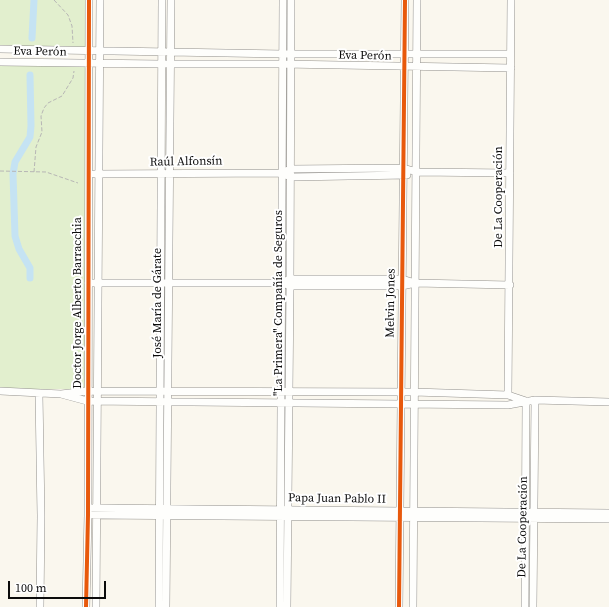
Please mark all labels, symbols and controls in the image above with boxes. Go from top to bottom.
street label: Eva Perón [13,44,67,60]
street label: Eva Perón [338,48,392,64]
street label: De La Cooperación [492,146,506,248]
street label: Raúl Alfonsín [149,154,223,170]
street label: "La Primera" Compañía de Seguros [272,210,286,396]
street label: Doctor Jorge Alberto Barracchia [71,217,85,389]
street label: José María de Gárate [151,248,165,358]
street label: Melvin Jones [383,268,399,338]
street label: De La Cooperación [515,476,531,578]
street label: Papa Juan Pablo II [288,491,386,507]
scale bar [10,573,108,599]
text: 100 m [15,580,47,596]

